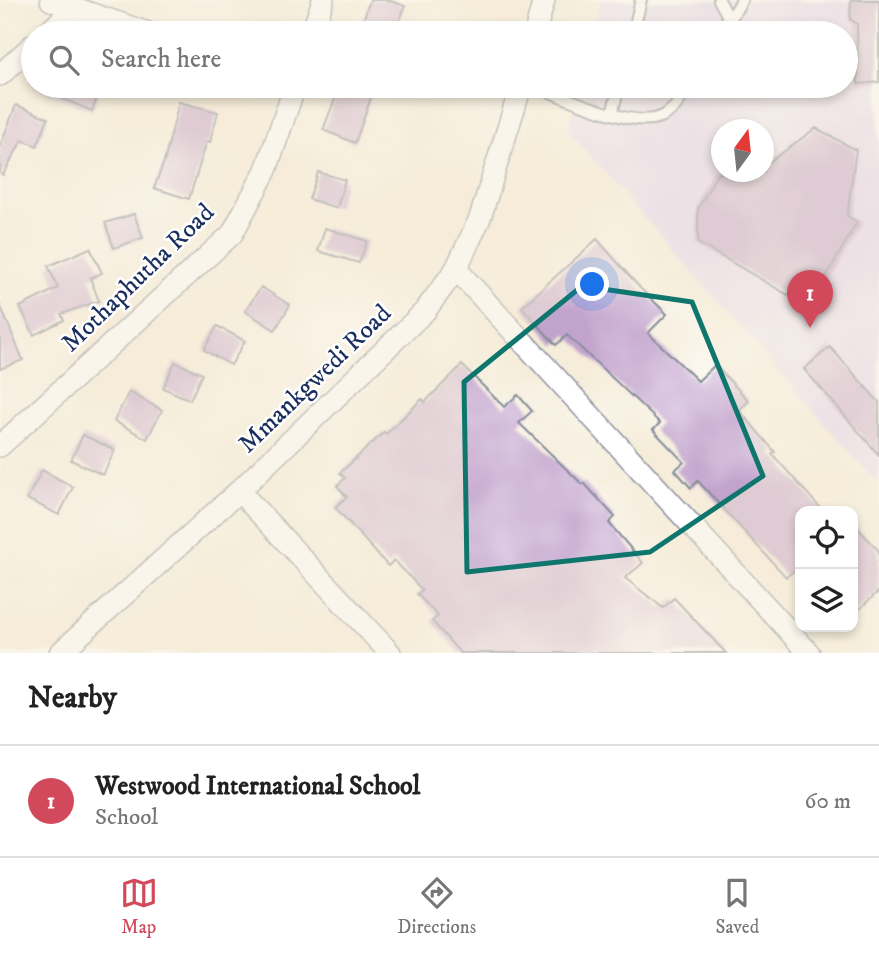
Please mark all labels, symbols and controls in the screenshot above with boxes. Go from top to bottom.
search box [21,21,858,98]
icon: search [45,41,83,79]
text: Search here [101,43,221,76]
north arrow [711,119,774,182]
street label: Mothaphutha Road [54,197,222,359]
your location [575,267,609,301]
pin: 1 [787,270,833,328]
street label: Mmankgwedi Road [231,298,399,460]
map controls [795,506,858,632]
button: locate [795,506,858,569]
button: layers [795,569,858,632]
text: Nearby [28,680,117,717]
text: Westwood International School [95,770,420,803]
text: 1 [47,787,55,816]
text: 60 m [804,787,851,816]
text: School [95,803,158,832]
tab: Map [120,874,158,939]
tab: Directions [397,874,476,939]
tab: Saved [716,874,759,939]

